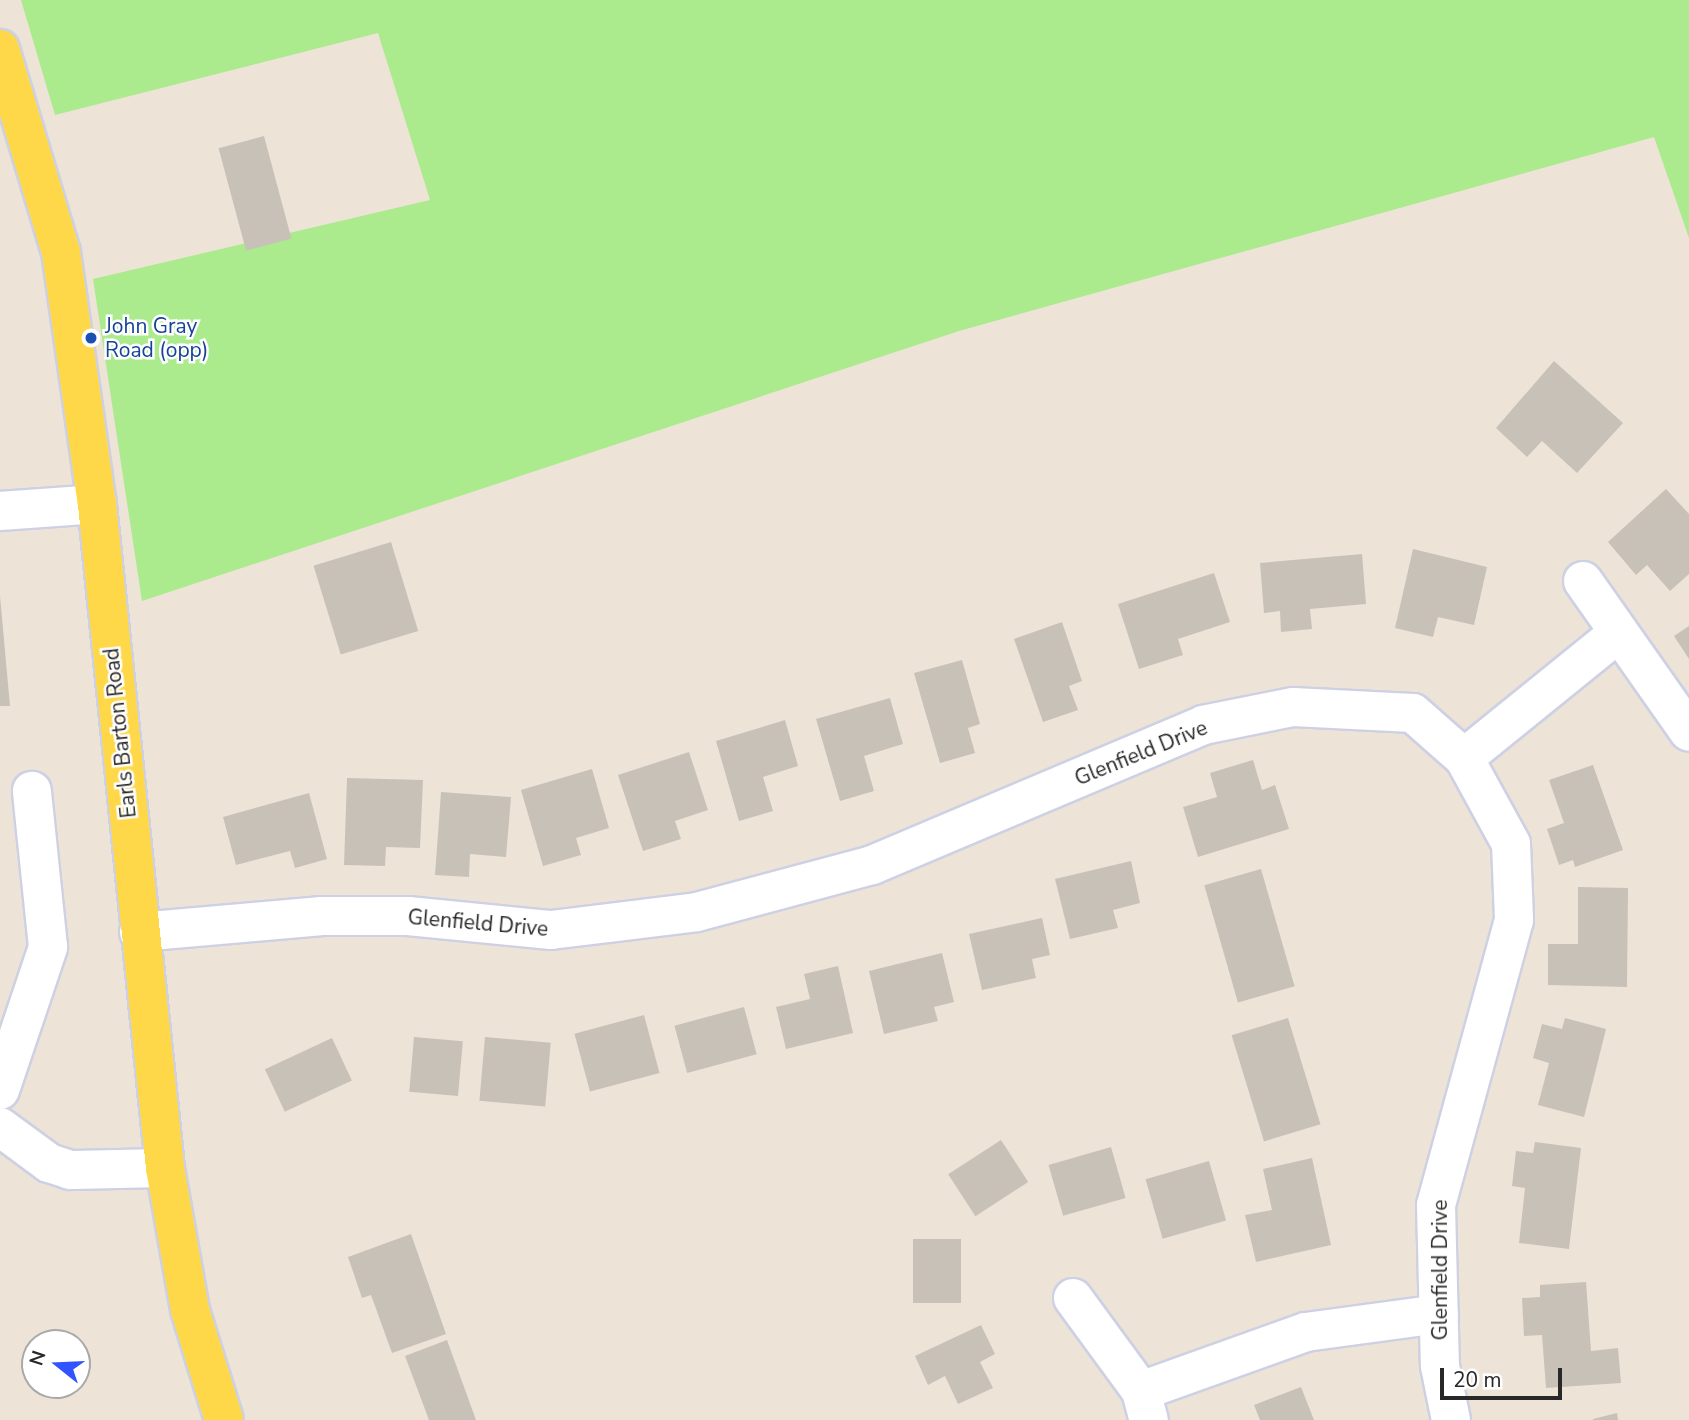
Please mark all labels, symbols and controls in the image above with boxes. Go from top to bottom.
place label: John Gray Road (opp) [105,313,208,363]
marker: John Gray Road (opp) [83,330,99,346]
street label: Earls Barton Road [99,647,141,819]
street label: Glenfield Drive [1071,715,1211,791]
street label: Glenfield Drive [407,904,549,942]
street label: Glenfield Drive [1427,1200,1453,1340]
north arrow [21,1329,91,1399]
text: N [23,1347,52,1369]
scale bar [1444,1354,1566,1398]
text: 20 m [1453,1366,1502,1394]

